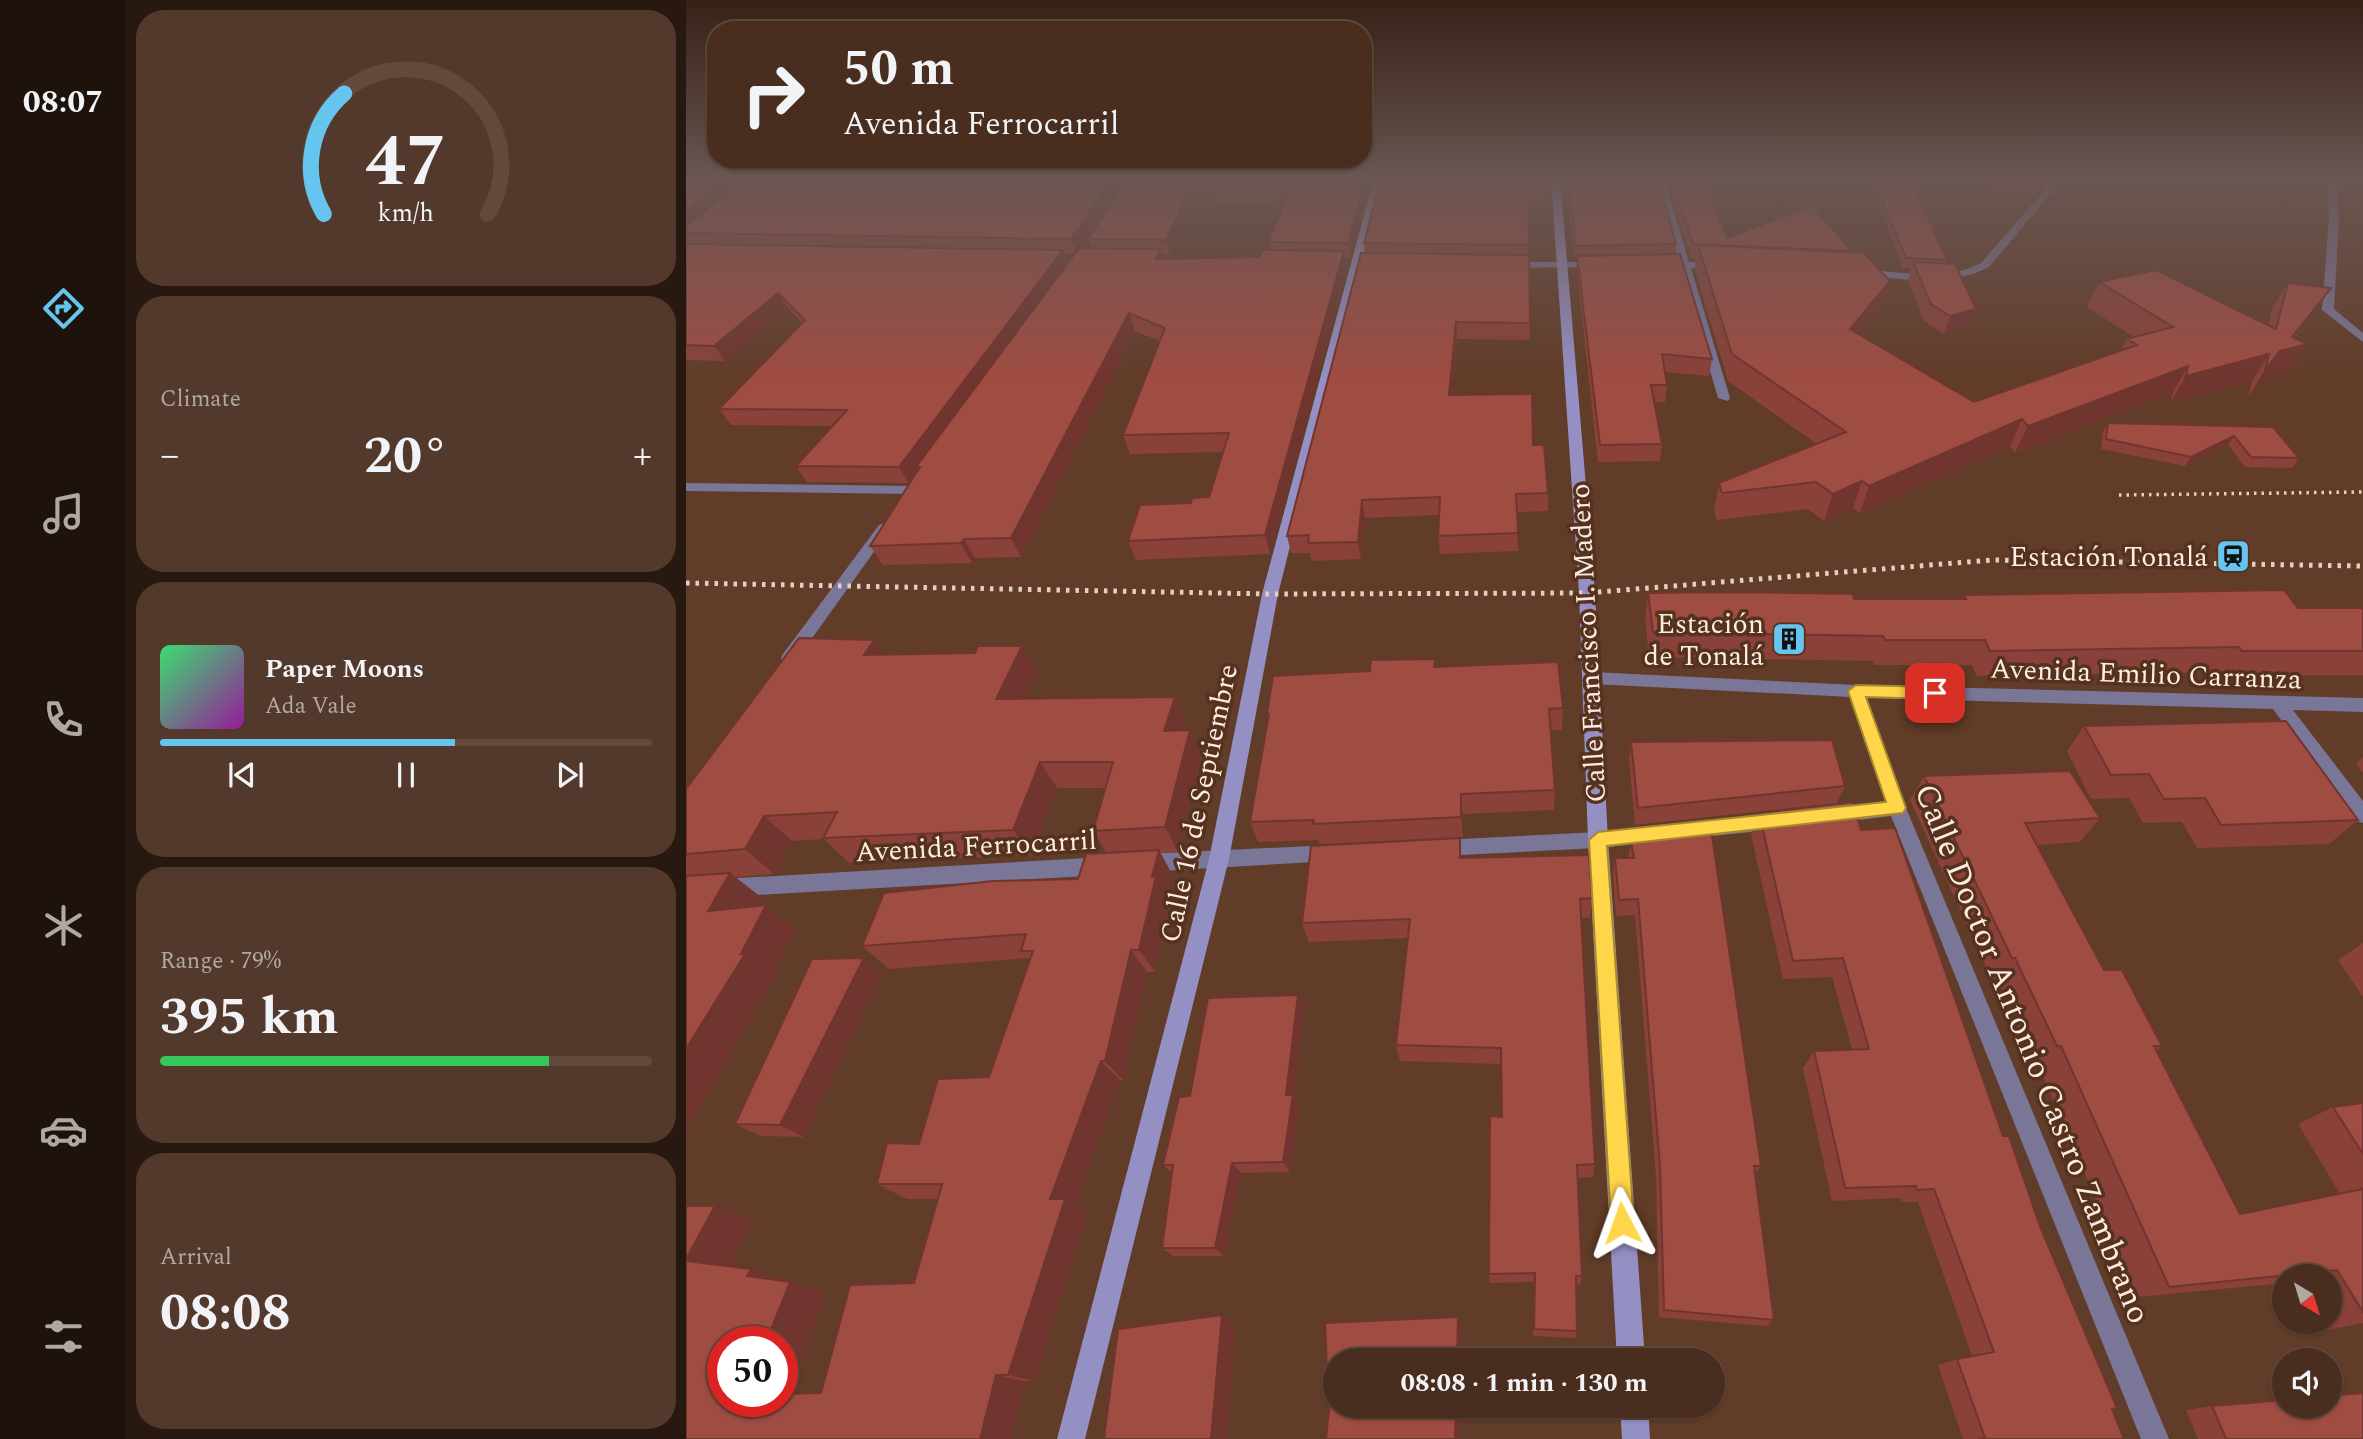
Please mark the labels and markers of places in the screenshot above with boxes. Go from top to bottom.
place label: Estación Tonalá [2010,536,2208,579]
station icon: Estación Tonalá [2214,537,2252,575]
place label: Estación de Tonalá [1644,603,1764,678]
building icon: Estación de Tonalá [1770,620,1808,658]
pin [1905,663,1965,723]

